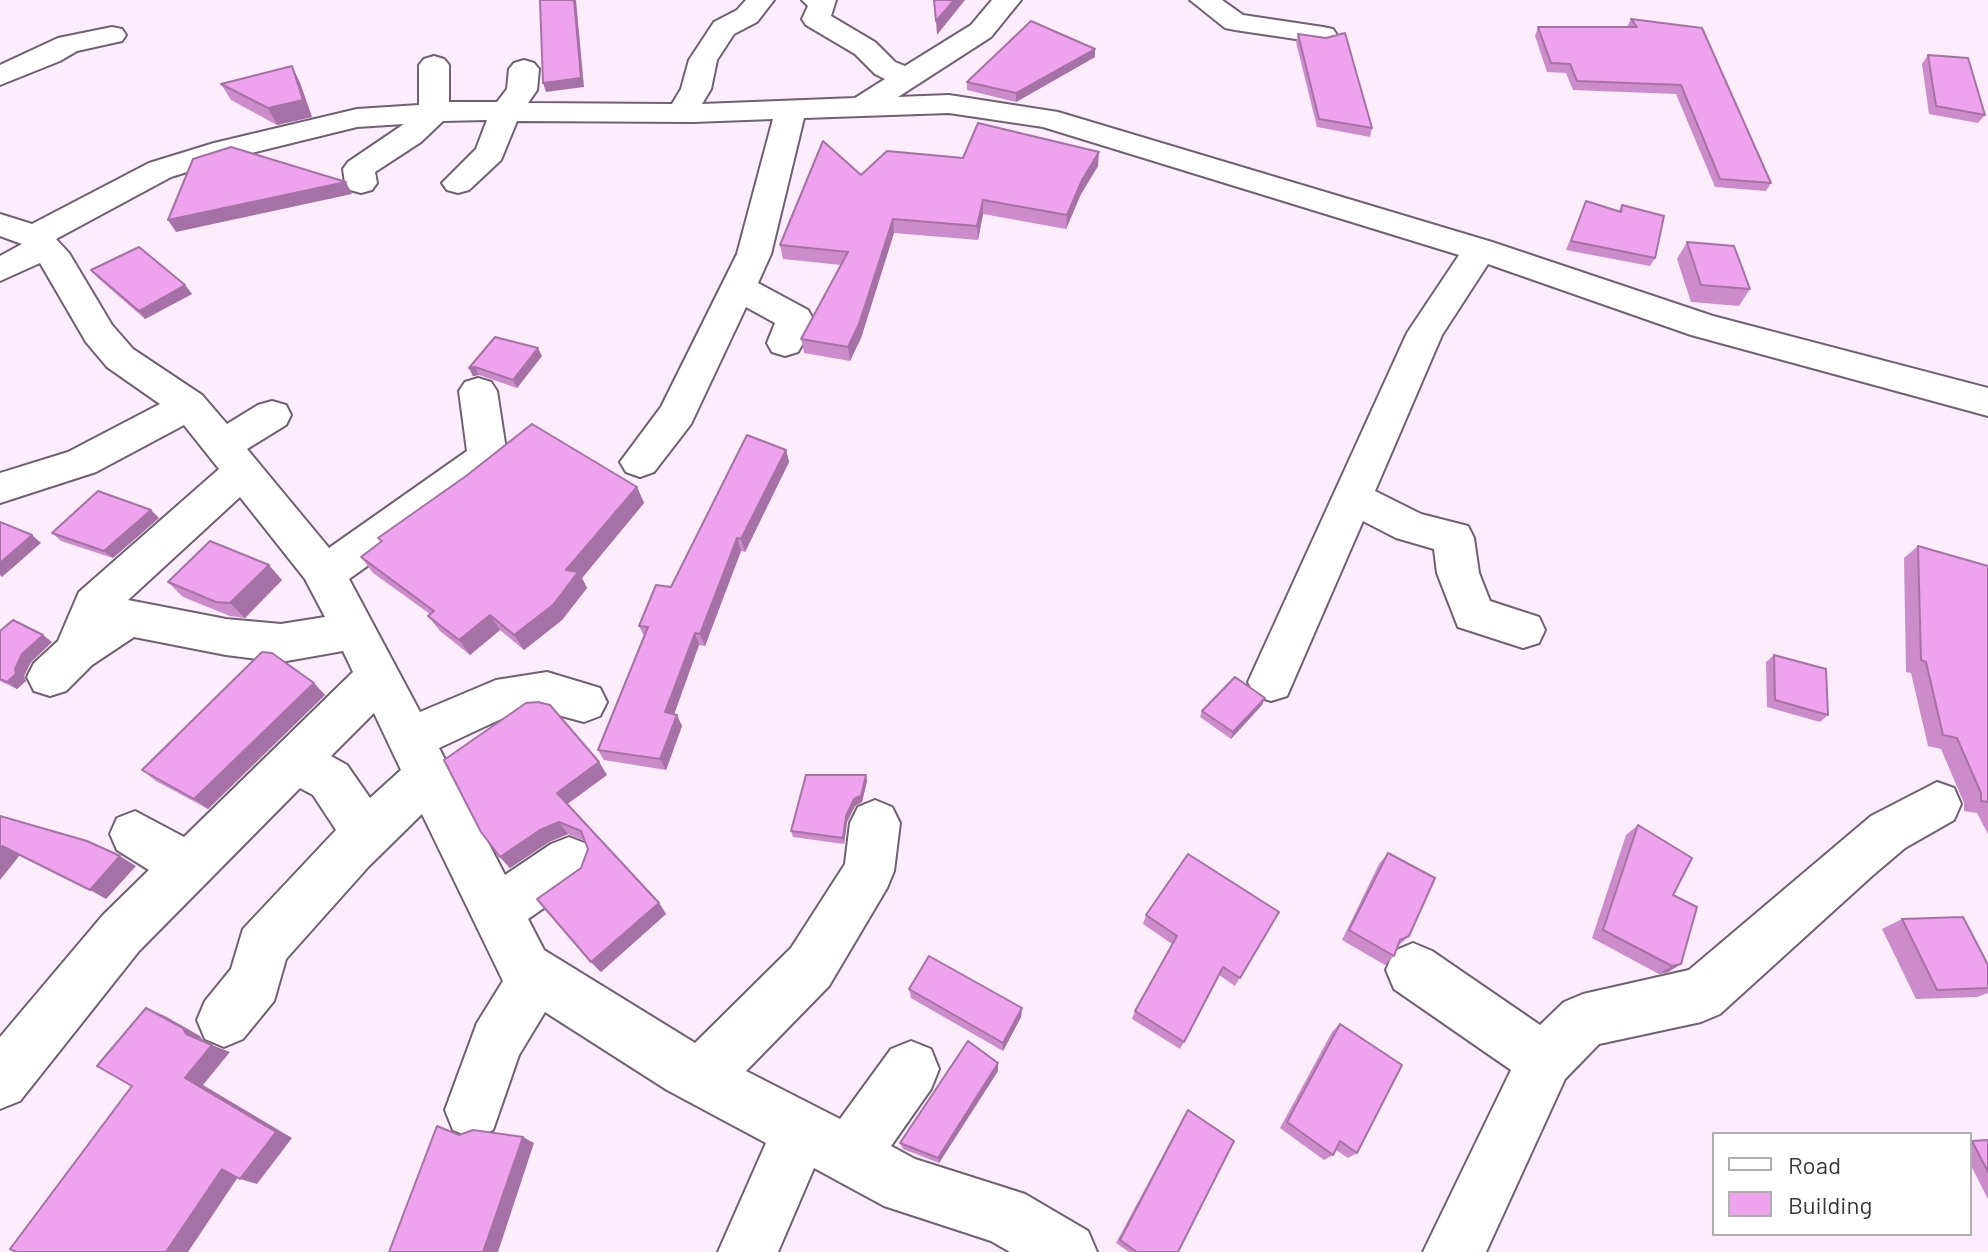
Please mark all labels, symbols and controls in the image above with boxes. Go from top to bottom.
legend [1712,1132,1972,1236]
text: Road [1788,1150,1841,1179]
text: Building [1788,1190,1872,1219]

